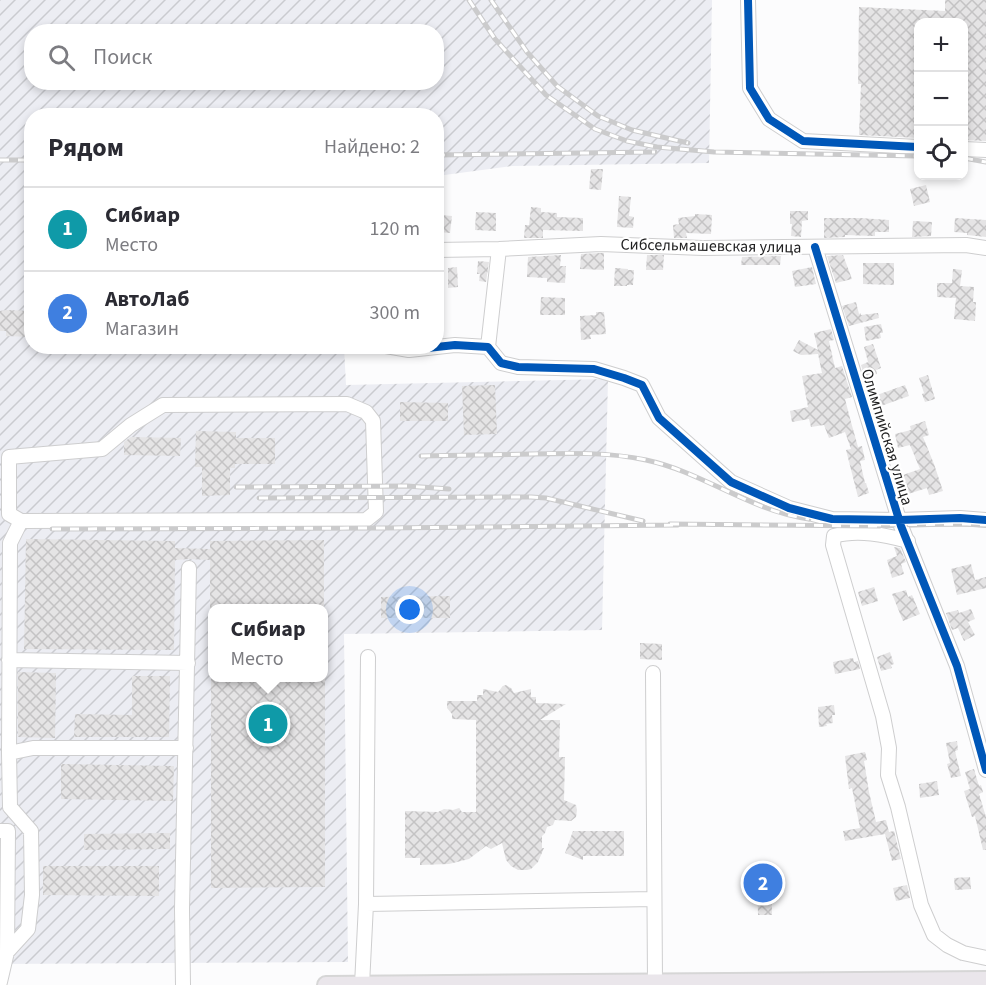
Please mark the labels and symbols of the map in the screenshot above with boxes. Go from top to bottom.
street label: Сибсельмашевская улица [620,233,802,259]
street label: Олимпийская улица [856,366,918,508]
your location [395,595,424,624]
pin: 1 [248,702,288,746]
pin: 2 [744,860,783,906]

